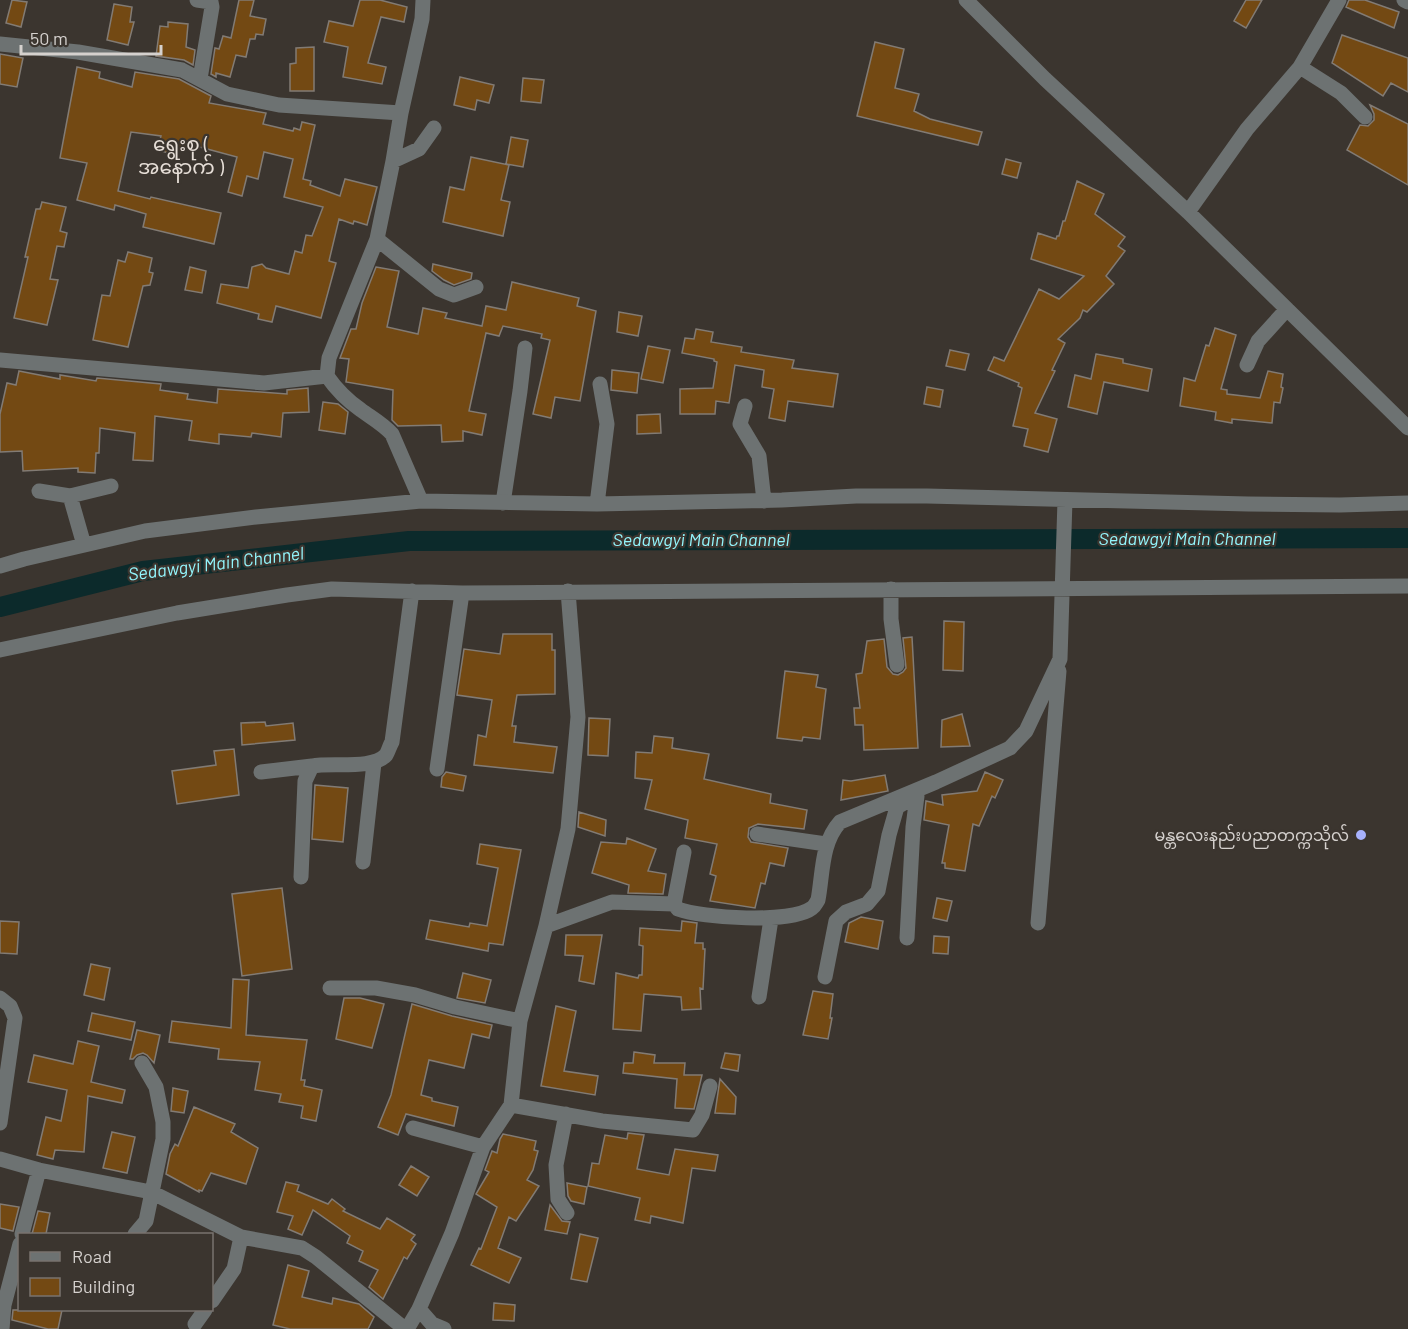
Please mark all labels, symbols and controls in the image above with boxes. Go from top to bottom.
scale bar [21,18,160,56]
text: 50 m [30,27,68,49]
district label: ရွေးစု ( အနောက် ) [138,131,225,183]
water label: Sedawgyi Main Channel [1098,527,1276,549]
water label: Sedawgyi Main Channel [612,528,790,550]
water label: Sedawgyi Main Channel [127,541,305,585]
place label: မန္တလေးနည်းပညာတက္ကသိုလ် [1154,824,1349,850]
marker: မန္တလေးနည်းပညာတက္ကသိုလ် [1354,828,1368,842]
legend [18,1233,213,1311]
text: Road [72,1245,112,1267]
text: Building [72,1275,135,1297]

